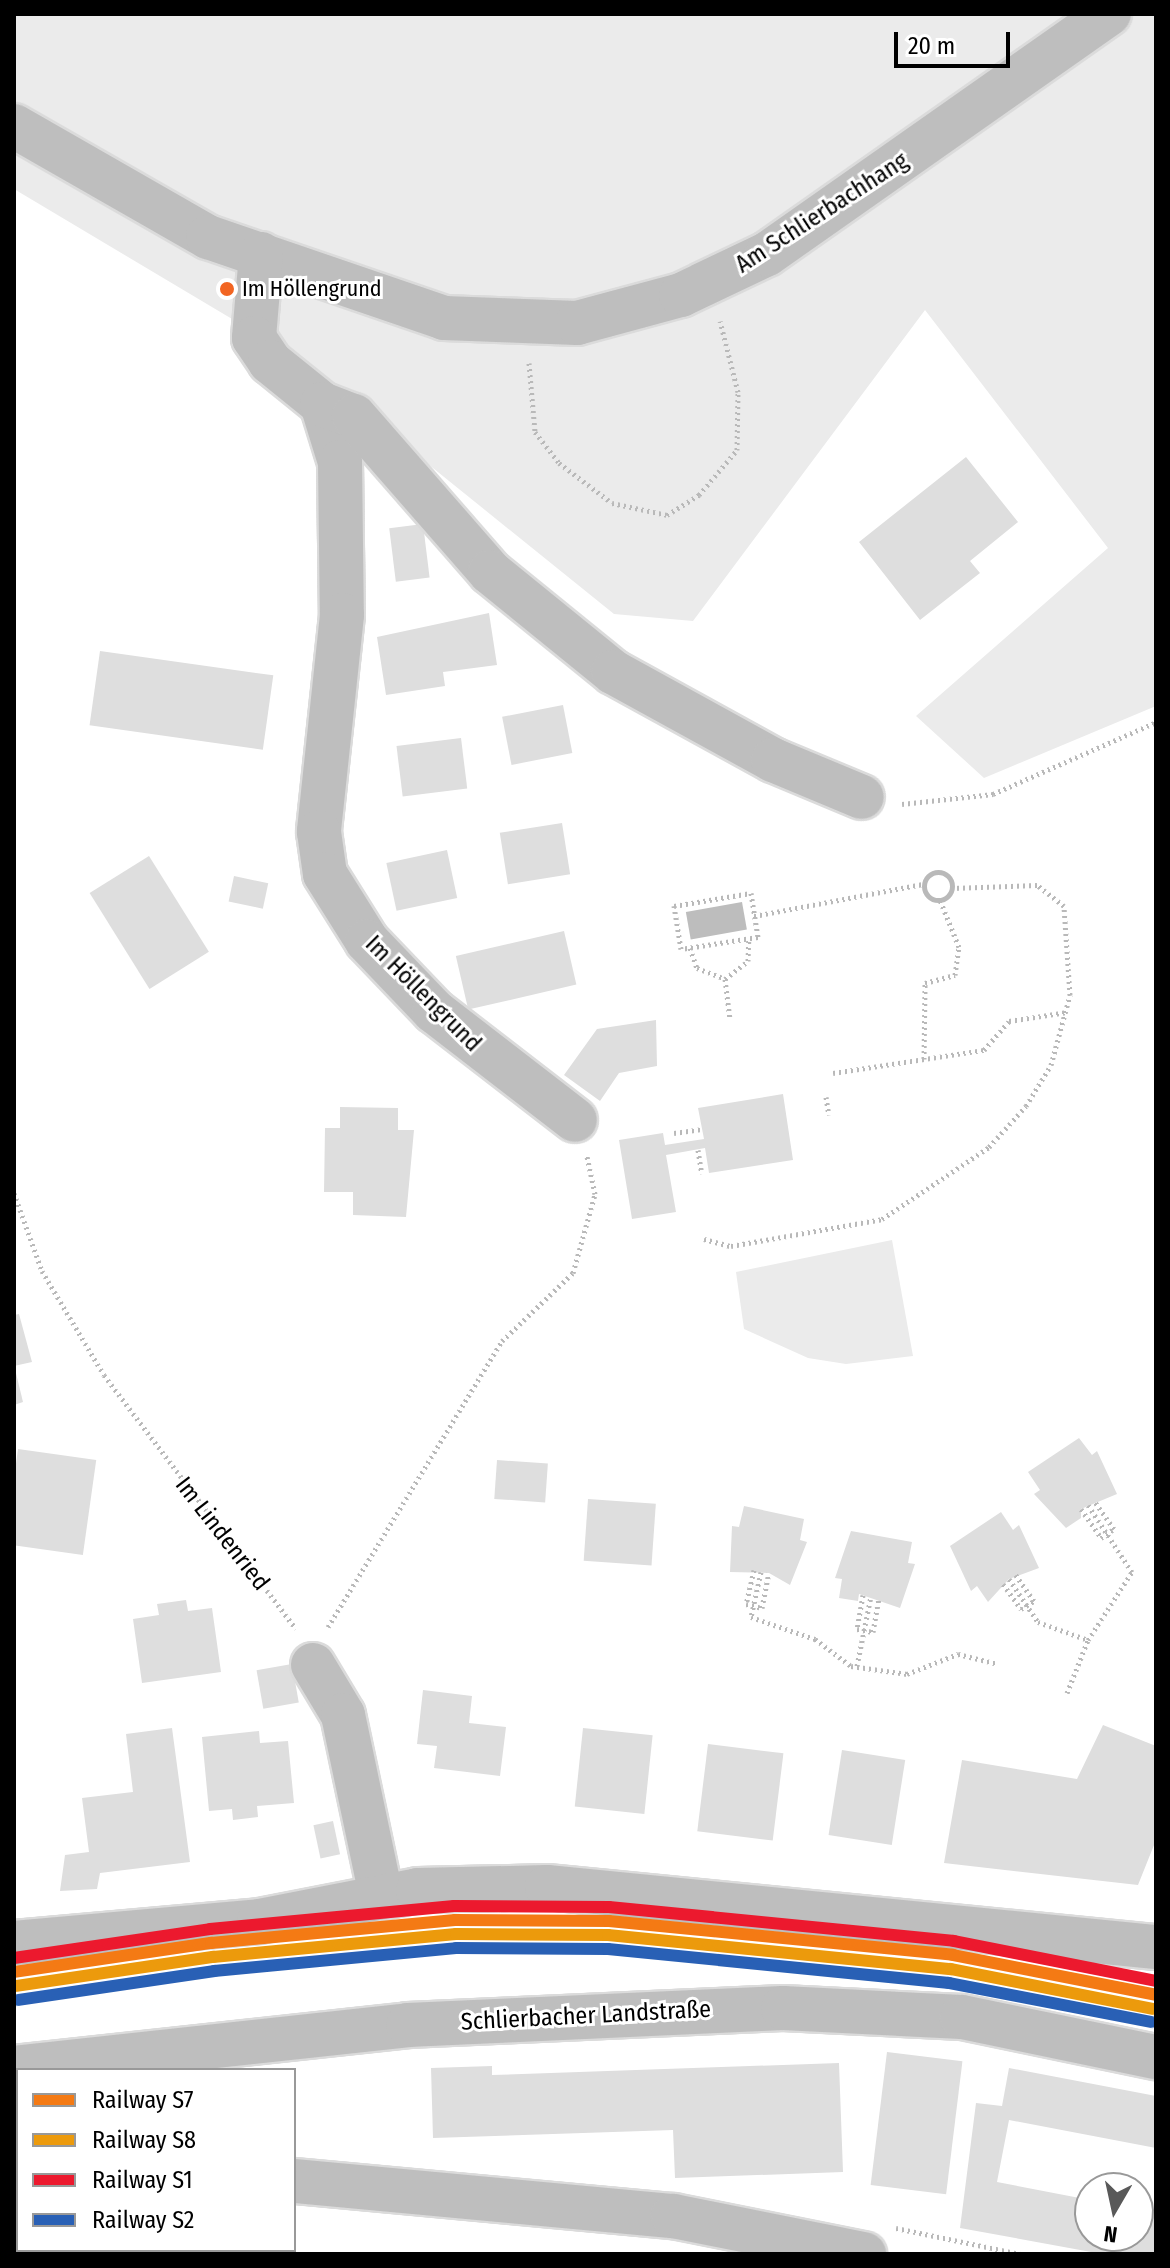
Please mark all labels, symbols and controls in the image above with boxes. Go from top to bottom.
scale bar [898,16,1014,66]
text: 20 m [908,32,955,60]
street label: Am Schlierbachhang [730,147,914,279]
place label: Im Höllengrund [242,276,382,302]
marker: Im Höllengrund [219,281,235,297]
street label: Im Höllengrund [359,930,487,1058]
street label: Im Lindenried [169,1471,275,1597]
street label: Schlierbacher Landstraße [460,1995,712,2037]
legend [16,2068,296,2252]
text: Railway S7 [92,2086,193,2114]
text: Railway S8 [92,2126,196,2154]
text: Railway S1 [92,2166,193,2194]
north arrow [1074,2172,1154,2252]
text: Railway S2 [92,2206,194,2234]
text: N [1102,2220,1119,2249]

